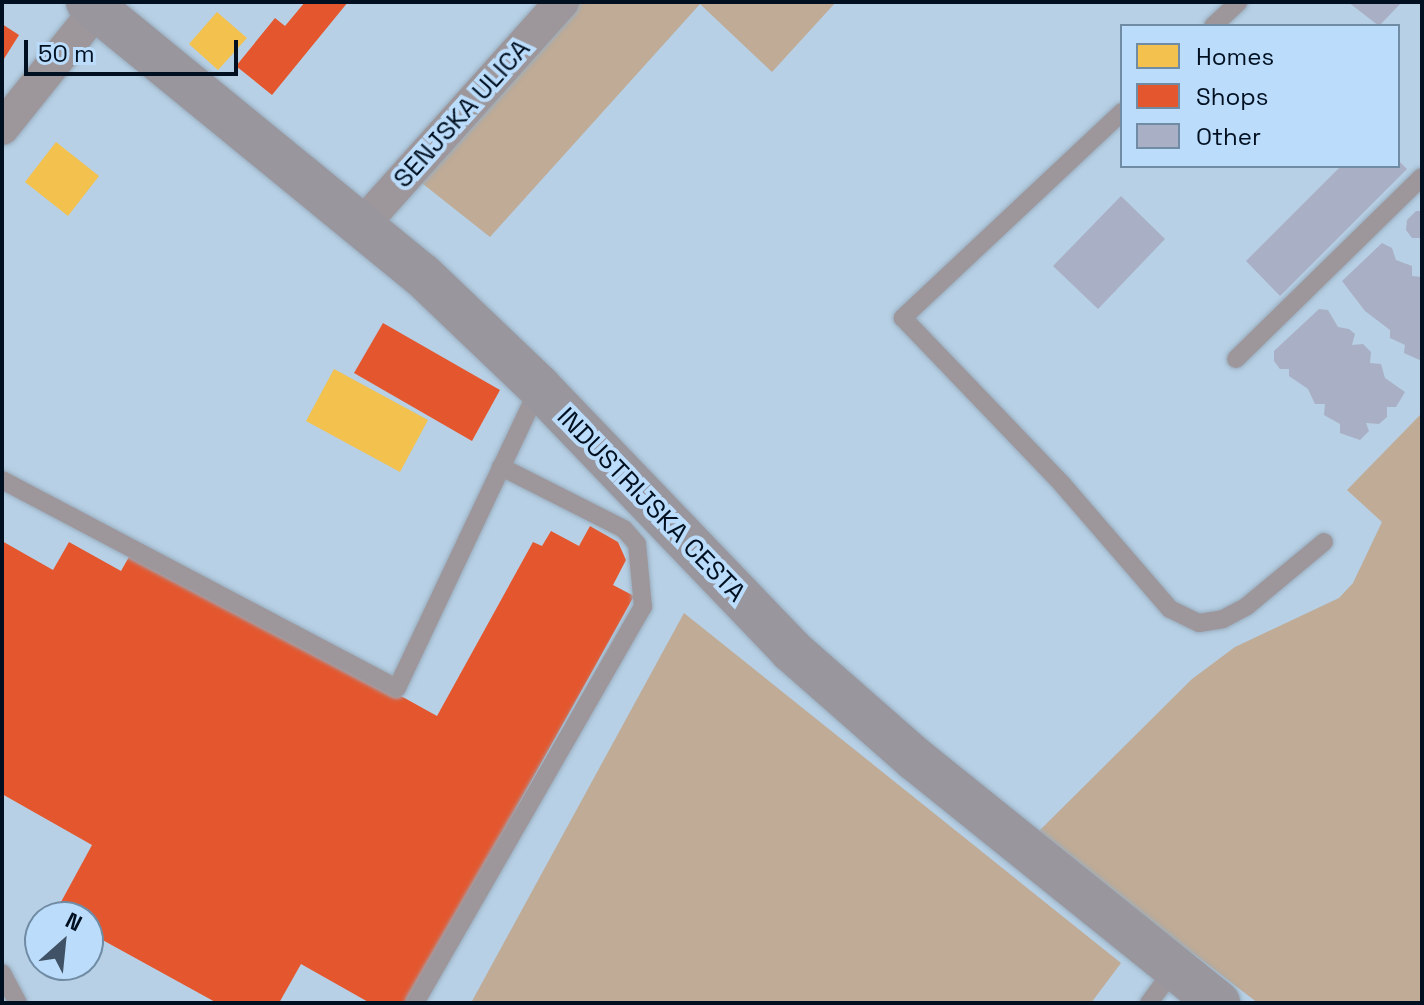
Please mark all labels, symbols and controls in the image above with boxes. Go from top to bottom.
scale bar [28,24,242,74]
legend [1120,24,1400,168]
street label: SENJSKA ULICA [387,33,537,195]
text: 50 m [38,38,95,69]
text: Homes [1196,41,1274,72]
text: Shops [1196,81,1268,112]
text: Other [1196,121,1261,152]
street label: INDUSTRIJSKA CESTA [550,401,752,609]
north arrow [24,901,104,981]
text: N [61,906,87,937]

